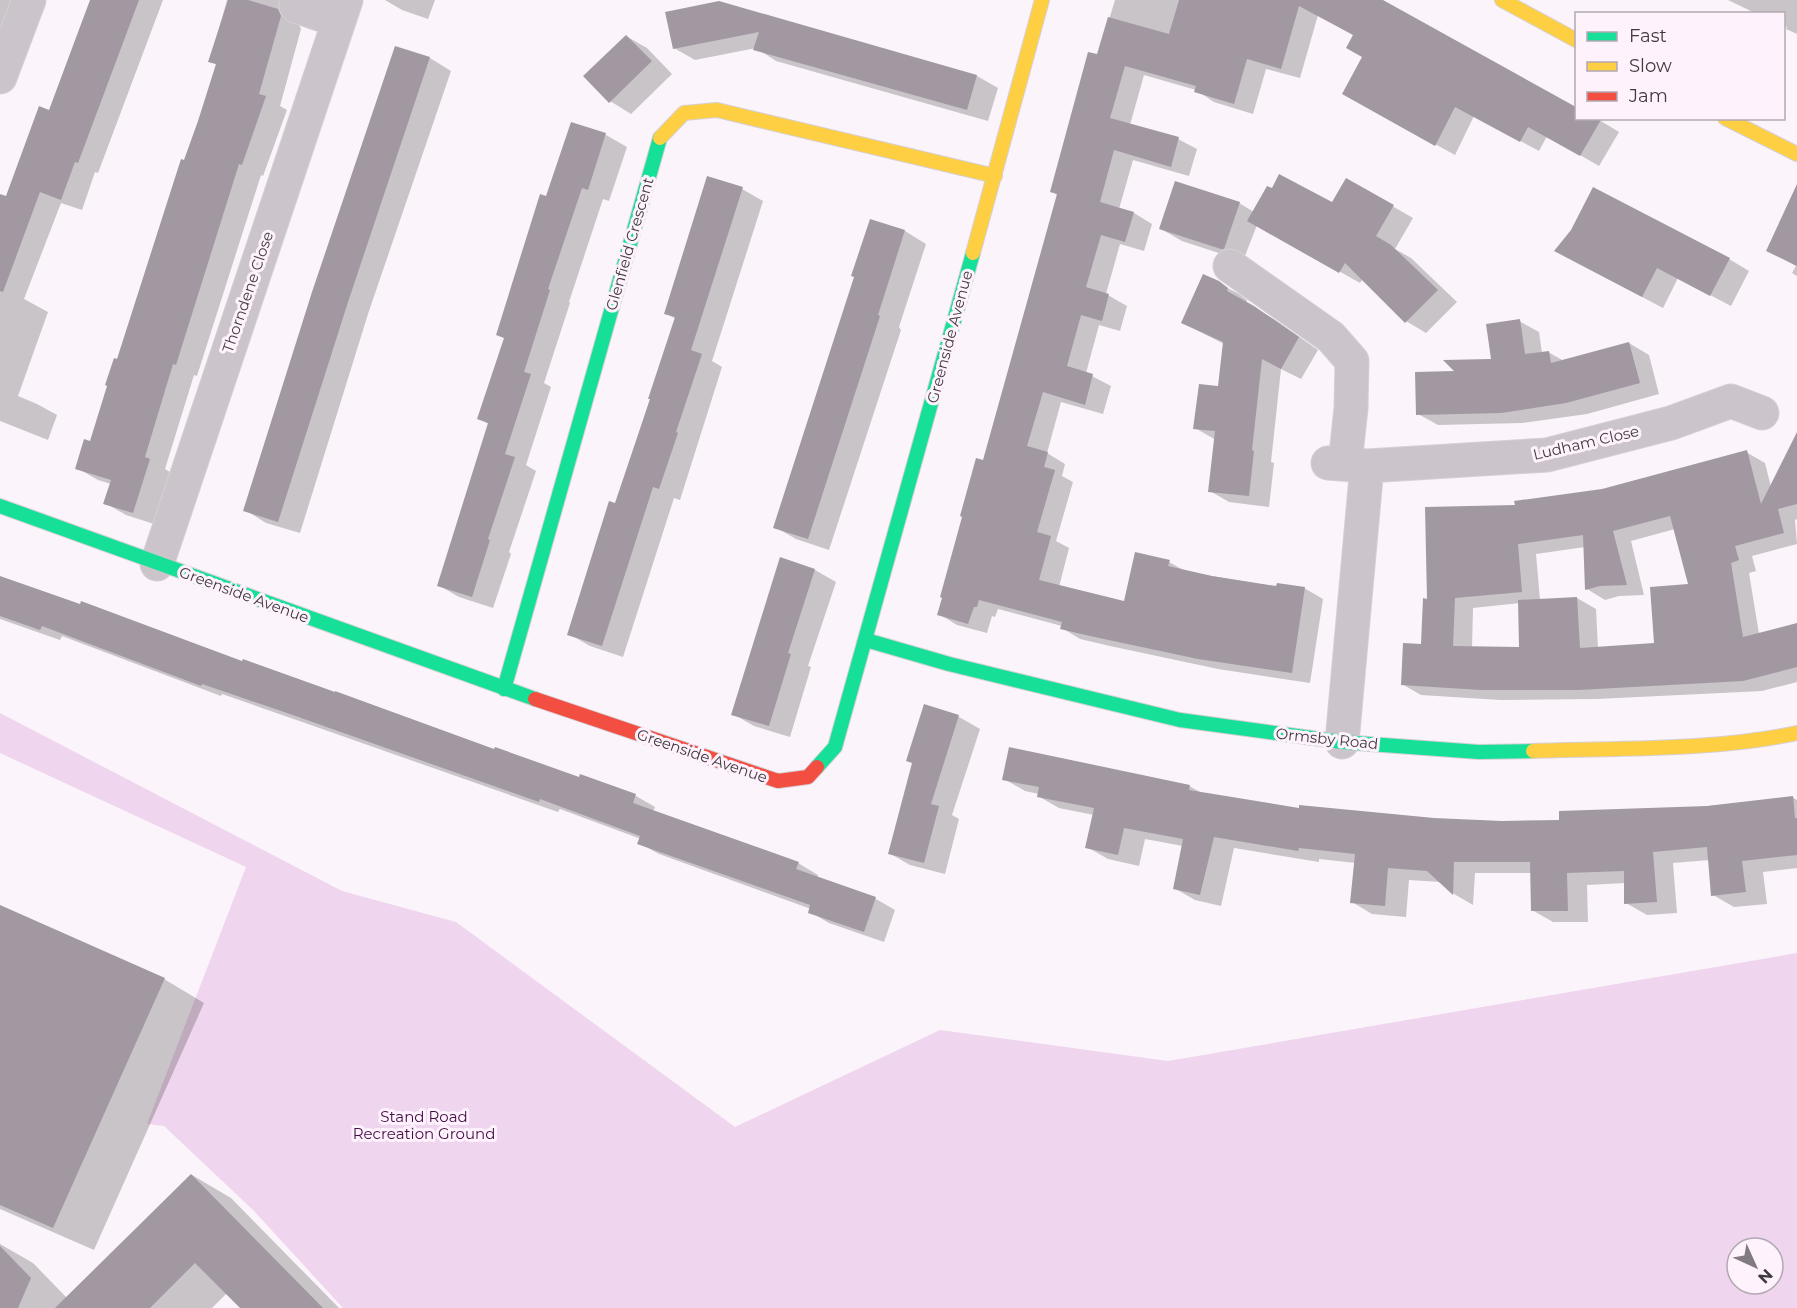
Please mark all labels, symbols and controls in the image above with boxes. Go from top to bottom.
legend [1575,12,1785,120]
text: Fast [1629,25,1667,47]
text: Slow [1629,55,1672,77]
text: Jam [1628,85,1668,107]
street label: Glenfield Crescent [601,175,658,313]
street label: Thorndene Close [218,229,277,355]
street label: Greenside Avenue [923,268,976,405]
street label: Ludham Close [1531,421,1641,464]
street label: Greenside Avenue [177,562,312,627]
street label: Greenside Avenue [634,724,770,787]
street label: Ormsby Road [1275,724,1379,753]
park label: Stand Road Recreation Ground [353,1107,495,1143]
north arrow [1725,1236,1785,1296]
text: N [1754,1265,1777,1288]

